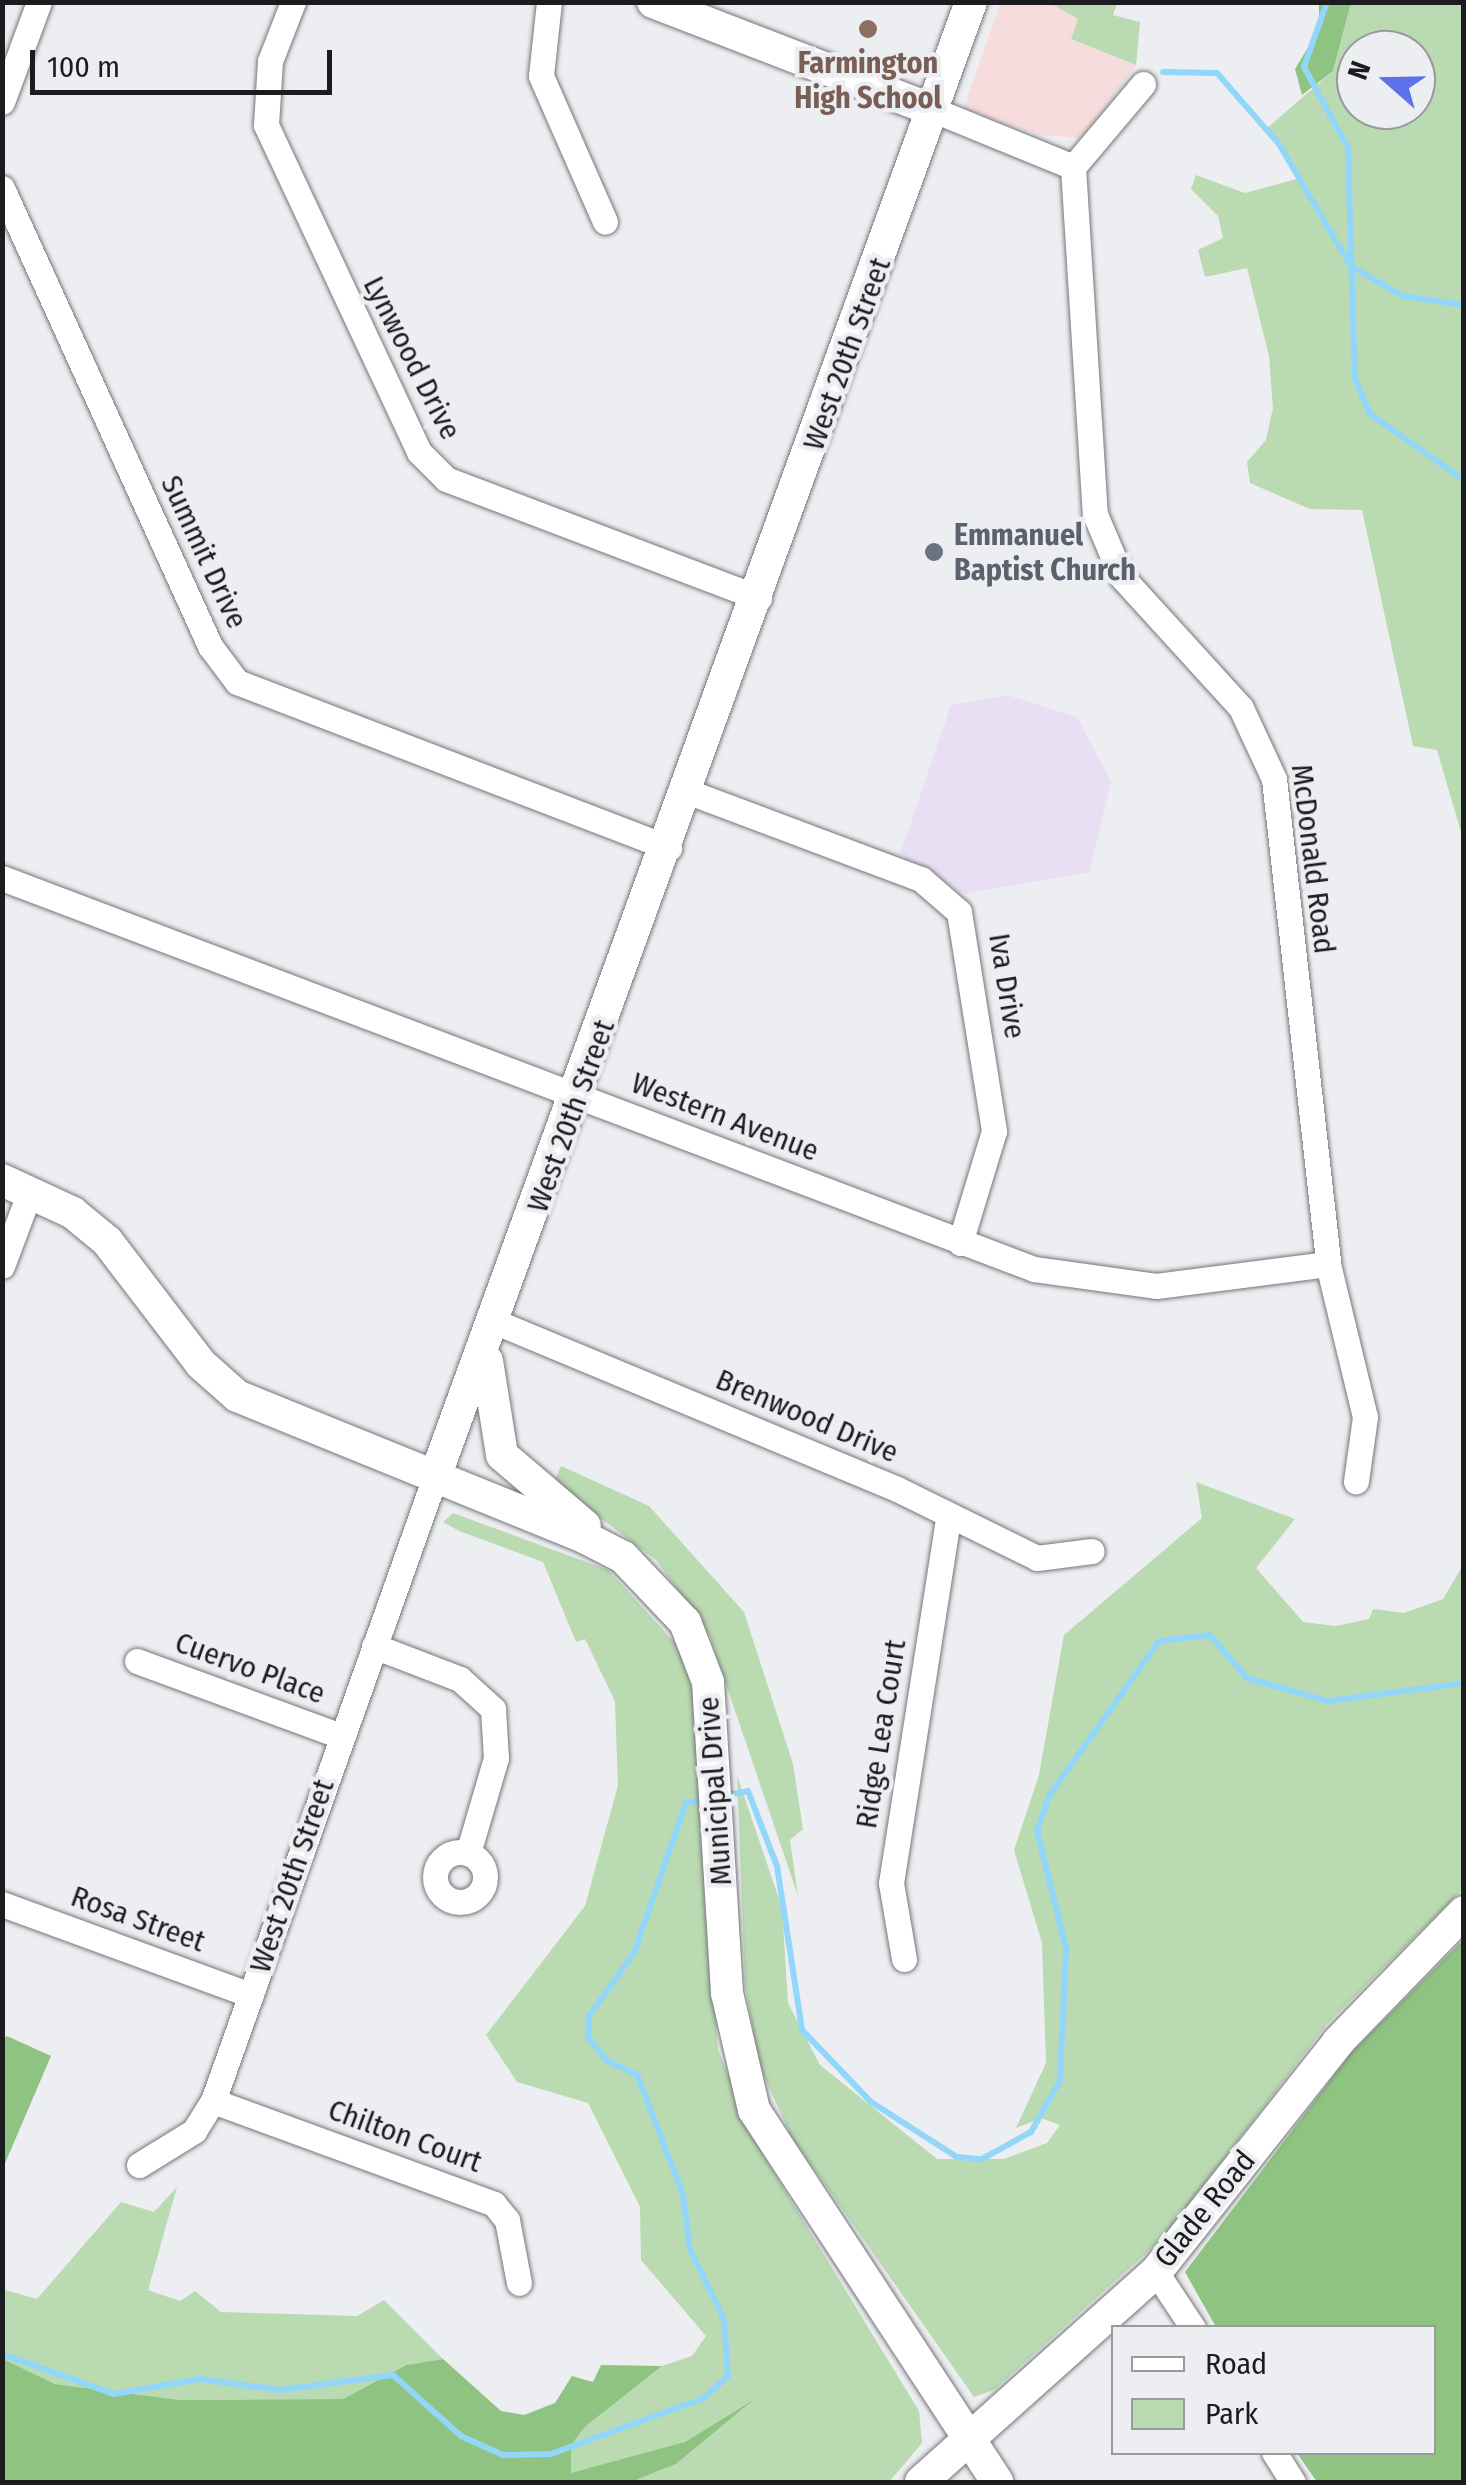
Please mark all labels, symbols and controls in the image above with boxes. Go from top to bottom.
marker: Farmington High School [857,18,879,40]
scale bar [35,30,338,92]
north arrow [1336,30,1436,130]
place label: Farmington High School [794,45,942,116]
text: 100 m [47,49,120,85]
text: N [1341,57,1378,84]
street label: West 20th Street [796,253,898,455]
street label: Lynwood Drive [355,270,469,446]
street label: Summit Drive [153,470,255,634]
place label: Emmanuel Baptist Church [954,517,1136,588]
marker: Emmanuel Baptist Church [923,541,945,563]
street label: McDonald Road [1284,762,1342,956]
street label: Iva Drive [981,931,1033,1041]
street label: West 20th Street [520,1015,622,1217]
street label: Western Avenue [626,1065,824,1169]
street label: Brenwood Drive [710,1361,904,1471]
street label: Cuervo Place [170,1624,330,1712]
street label: Ridge Lea Court [848,1637,914,1831]
street label: Municipal Drive [690,1695,740,1887]
street label: West 20th Street [242,1775,342,1977]
street label: Rosa Street [66,1878,210,1960]
street label: Chilton Court [323,2092,487,2180]
street label: Glade Road [1147,2143,1263,2275]
legend [1111,2325,1436,2455]
text: Road [1205,2346,1267,2382]
text: Park [1205,2396,1258,2432]

